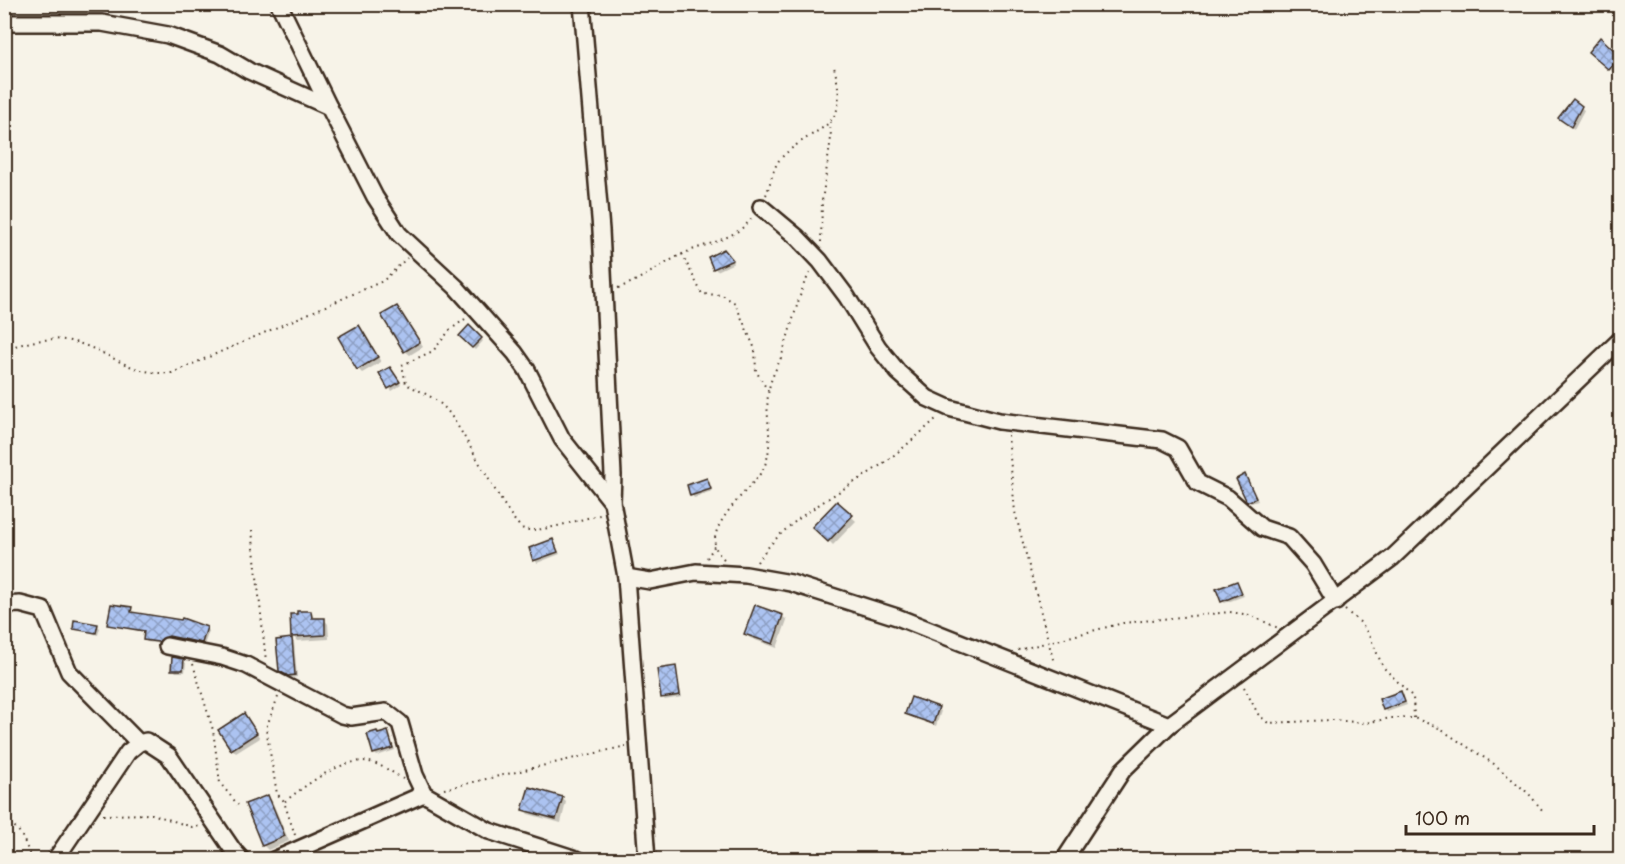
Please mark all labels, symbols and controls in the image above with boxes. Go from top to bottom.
scale bar [1406,798,1594,836]
text: 100 m [1415,804,1470,831]

